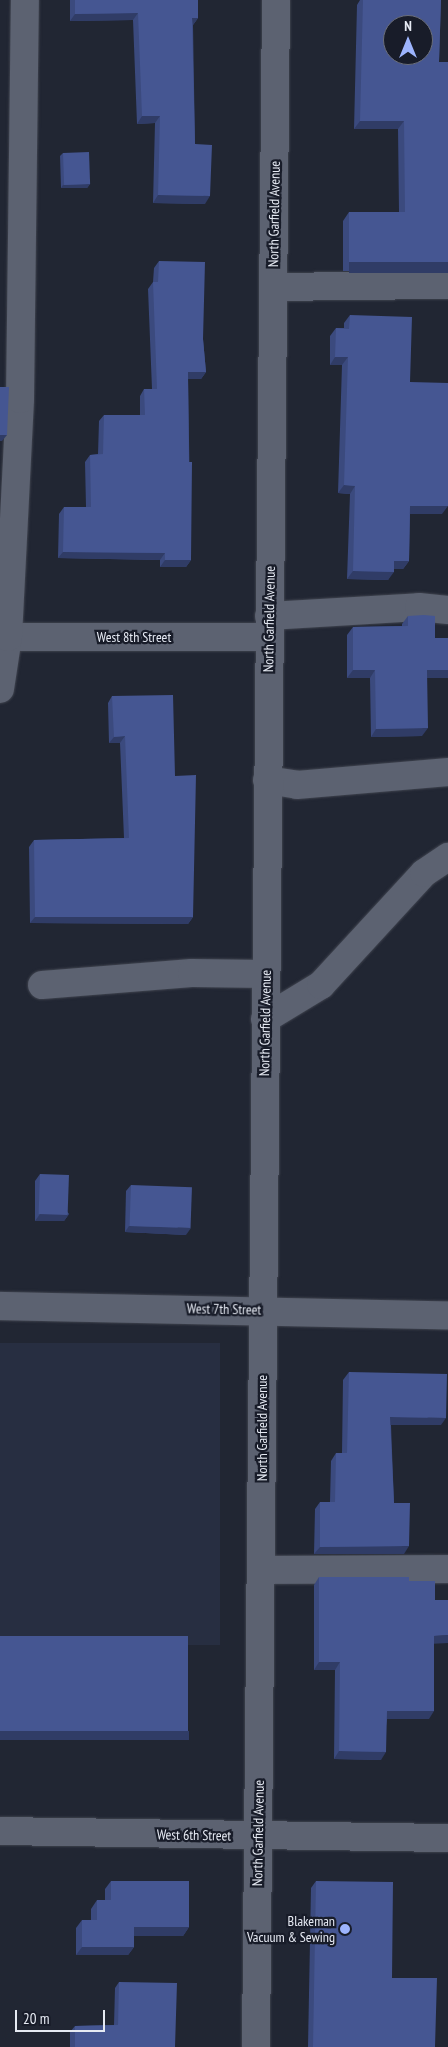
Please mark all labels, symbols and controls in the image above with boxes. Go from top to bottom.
north arrow [383,15,433,65]
text: N [404,17,412,35]
street label: North Garfield Avenue [265,161,283,267]
street label: North Garfield Avenue [260,566,278,672]
street label: West 8th Street [97,629,171,645]
street label: North Garfield Avenue [256,970,274,1076]
street label: West 7th Street [187,1300,261,1318]
street label: North Garfield Avenue [254,1375,270,1481]
street label: North Garfield Avenue [249,1780,267,1886]
street label: West 6th Street [157,1826,231,1844]
place label: Blakeman Vacuum & Sewing [247,1913,335,1945]
marker: Blakeman Vacuum & Sewing [339,1923,351,1935]
scale bar [18,2000,108,2032]
text: 20 m [23,2009,49,2028]

